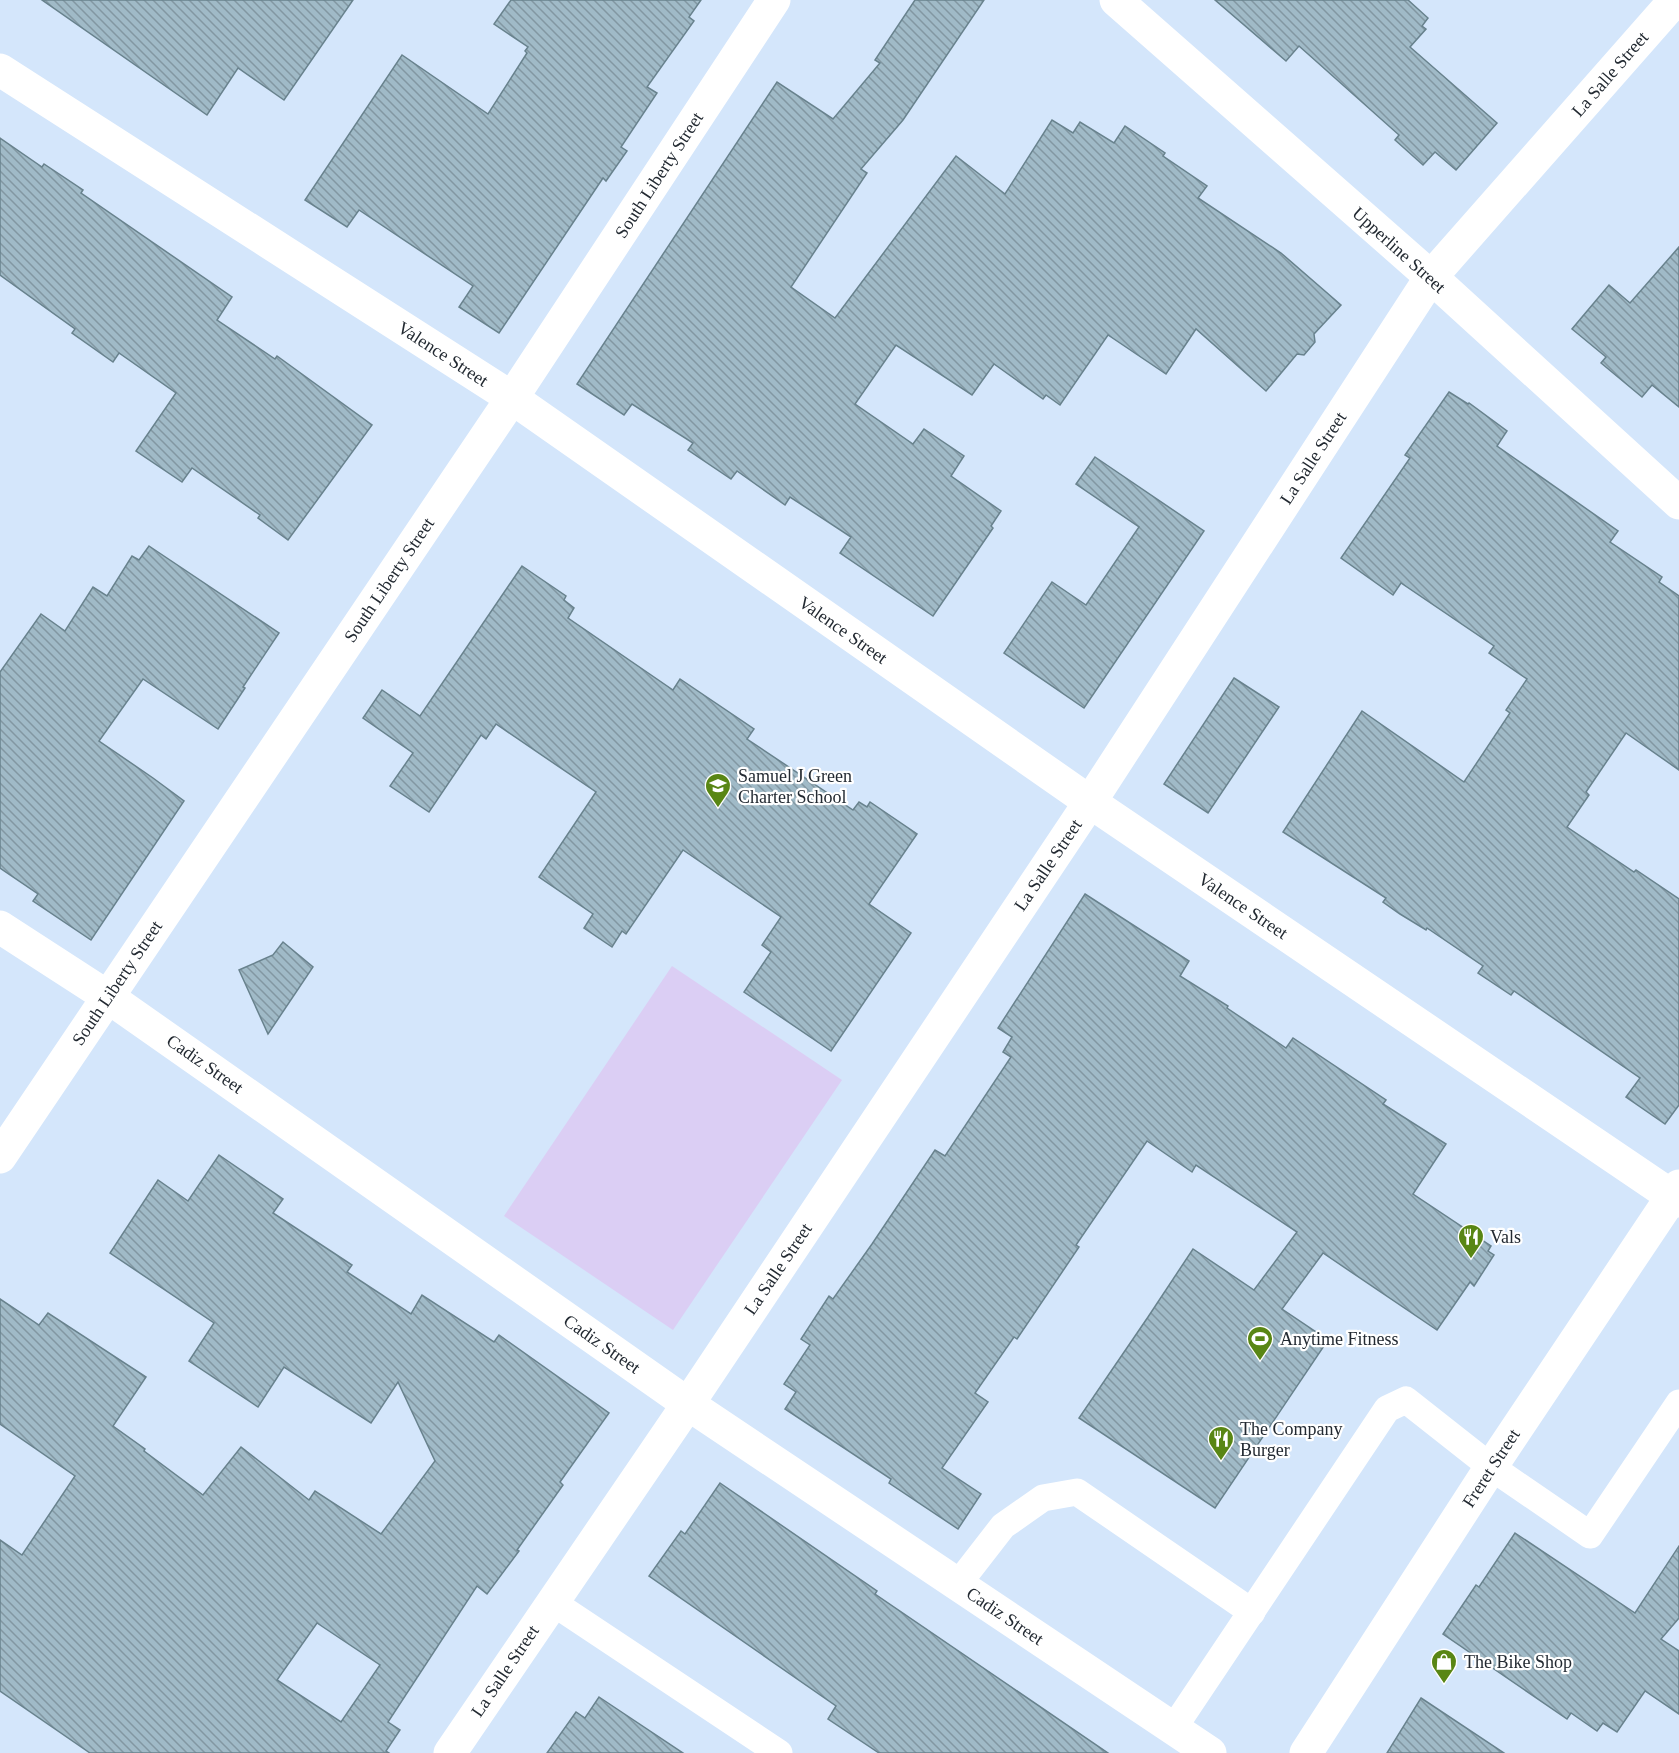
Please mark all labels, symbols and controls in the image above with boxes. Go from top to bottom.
street label: La Salle Street [1568,27,1652,121]
street label: South Liberty Street [611,108,707,242]
street label: Upperline Street [1348,203,1450,297]
street label: Valence Street [394,317,492,391]
street label: La Salle Street [1276,408,1350,508]
street label: South Liberty Street [340,514,438,646]
street label: Valence Street [795,592,891,668]
place label: Samuel J Green Charter School [738,766,852,807]
school or university icon: Samuel J Green Charter School [703,771,733,809]
street label: La Salle Street [1010,815,1086,915]
street label: Valence Street [1195,869,1291,943]
street label: South Liberty Street [68,917,166,1049]
street label: Cadiz Street [163,1030,247,1098]
street label: La Salle Street [740,1219,816,1319]
restaurant icon: Vals [1456,1222,1486,1260]
place label: Vals [1490,1227,1521,1247]
street label: Cadiz Street [560,1310,644,1378]
sports icon: Anytime Fitness [1245,1324,1275,1362]
place label: Anytime Fitness [1280,1329,1399,1349]
place label: The Company Burger [1240,1419,1342,1460]
restaurant icon: The Company Burger [1206,1424,1236,1462]
street label: Freret Street [1458,1425,1524,1511]
street label: Cadiz Street [963,1583,1047,1649]
street label: La Salle Street [467,1621,543,1721]
shop icon: The Bike Shop [1429,1647,1459,1685]
place label: The Bike Shop [1464,1652,1572,1672]

